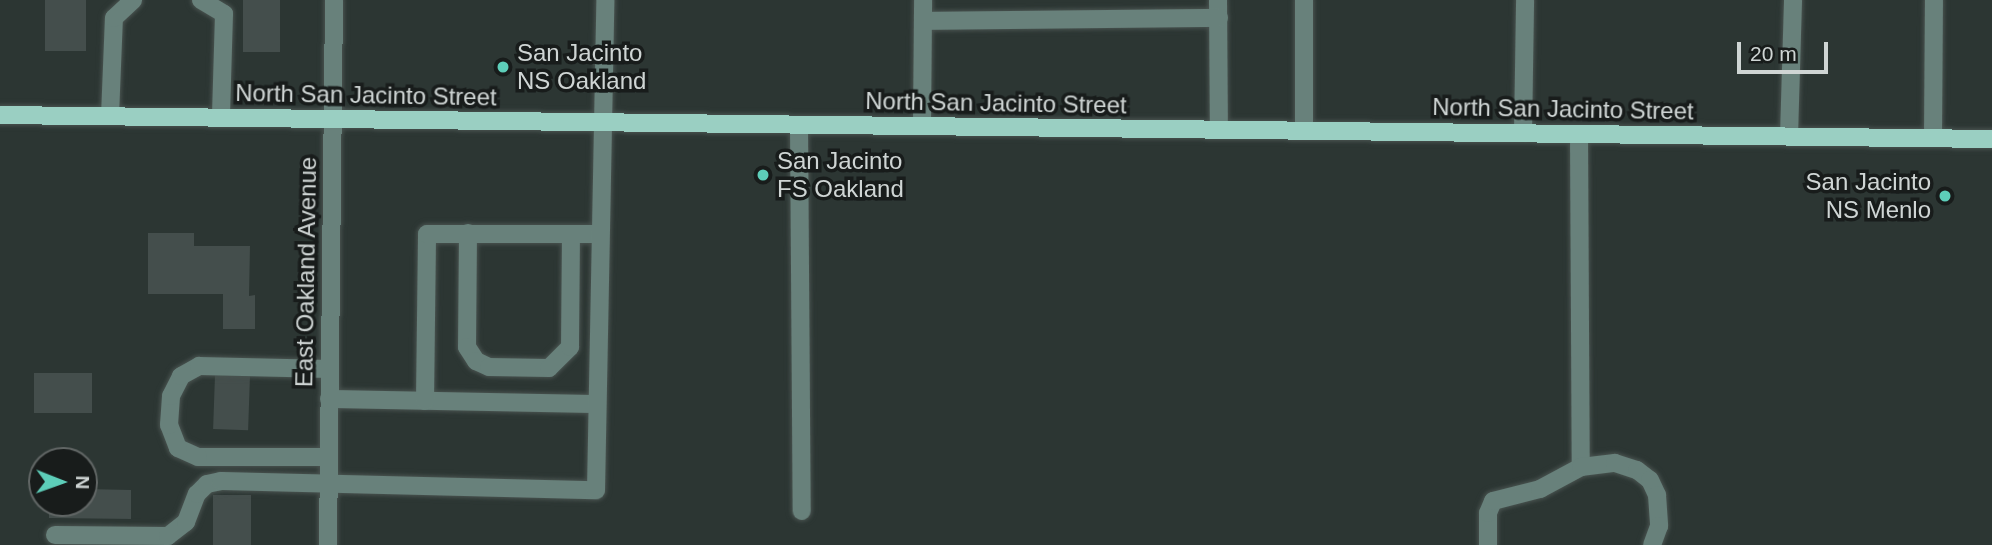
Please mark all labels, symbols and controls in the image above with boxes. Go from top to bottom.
scale bar [1740,28,1831,72]
place label: San Jacinto NS Oakland [517,39,646,95]
text: 20 m [1750,42,1797,65]
marker: San Jacinto NS Oakland [495,59,511,75]
street label: North San Jacinto Street [235,78,497,112]
street label: North San Jacinto Street [865,86,1127,120]
street label: North San Jacinto Street [1432,92,1694,126]
place label: San Jacinto FS Oakland [777,147,904,203]
street label: East Oakland Avenue [290,156,322,388]
marker: San Jacinto FS Oakland [755,167,771,183]
place label: San Jacinto NS Menlo [1806,168,1931,224]
marker: San Jacinto NS Menlo [1937,188,1953,204]
north arrow [28,447,98,517]
text: N [72,475,93,489]

